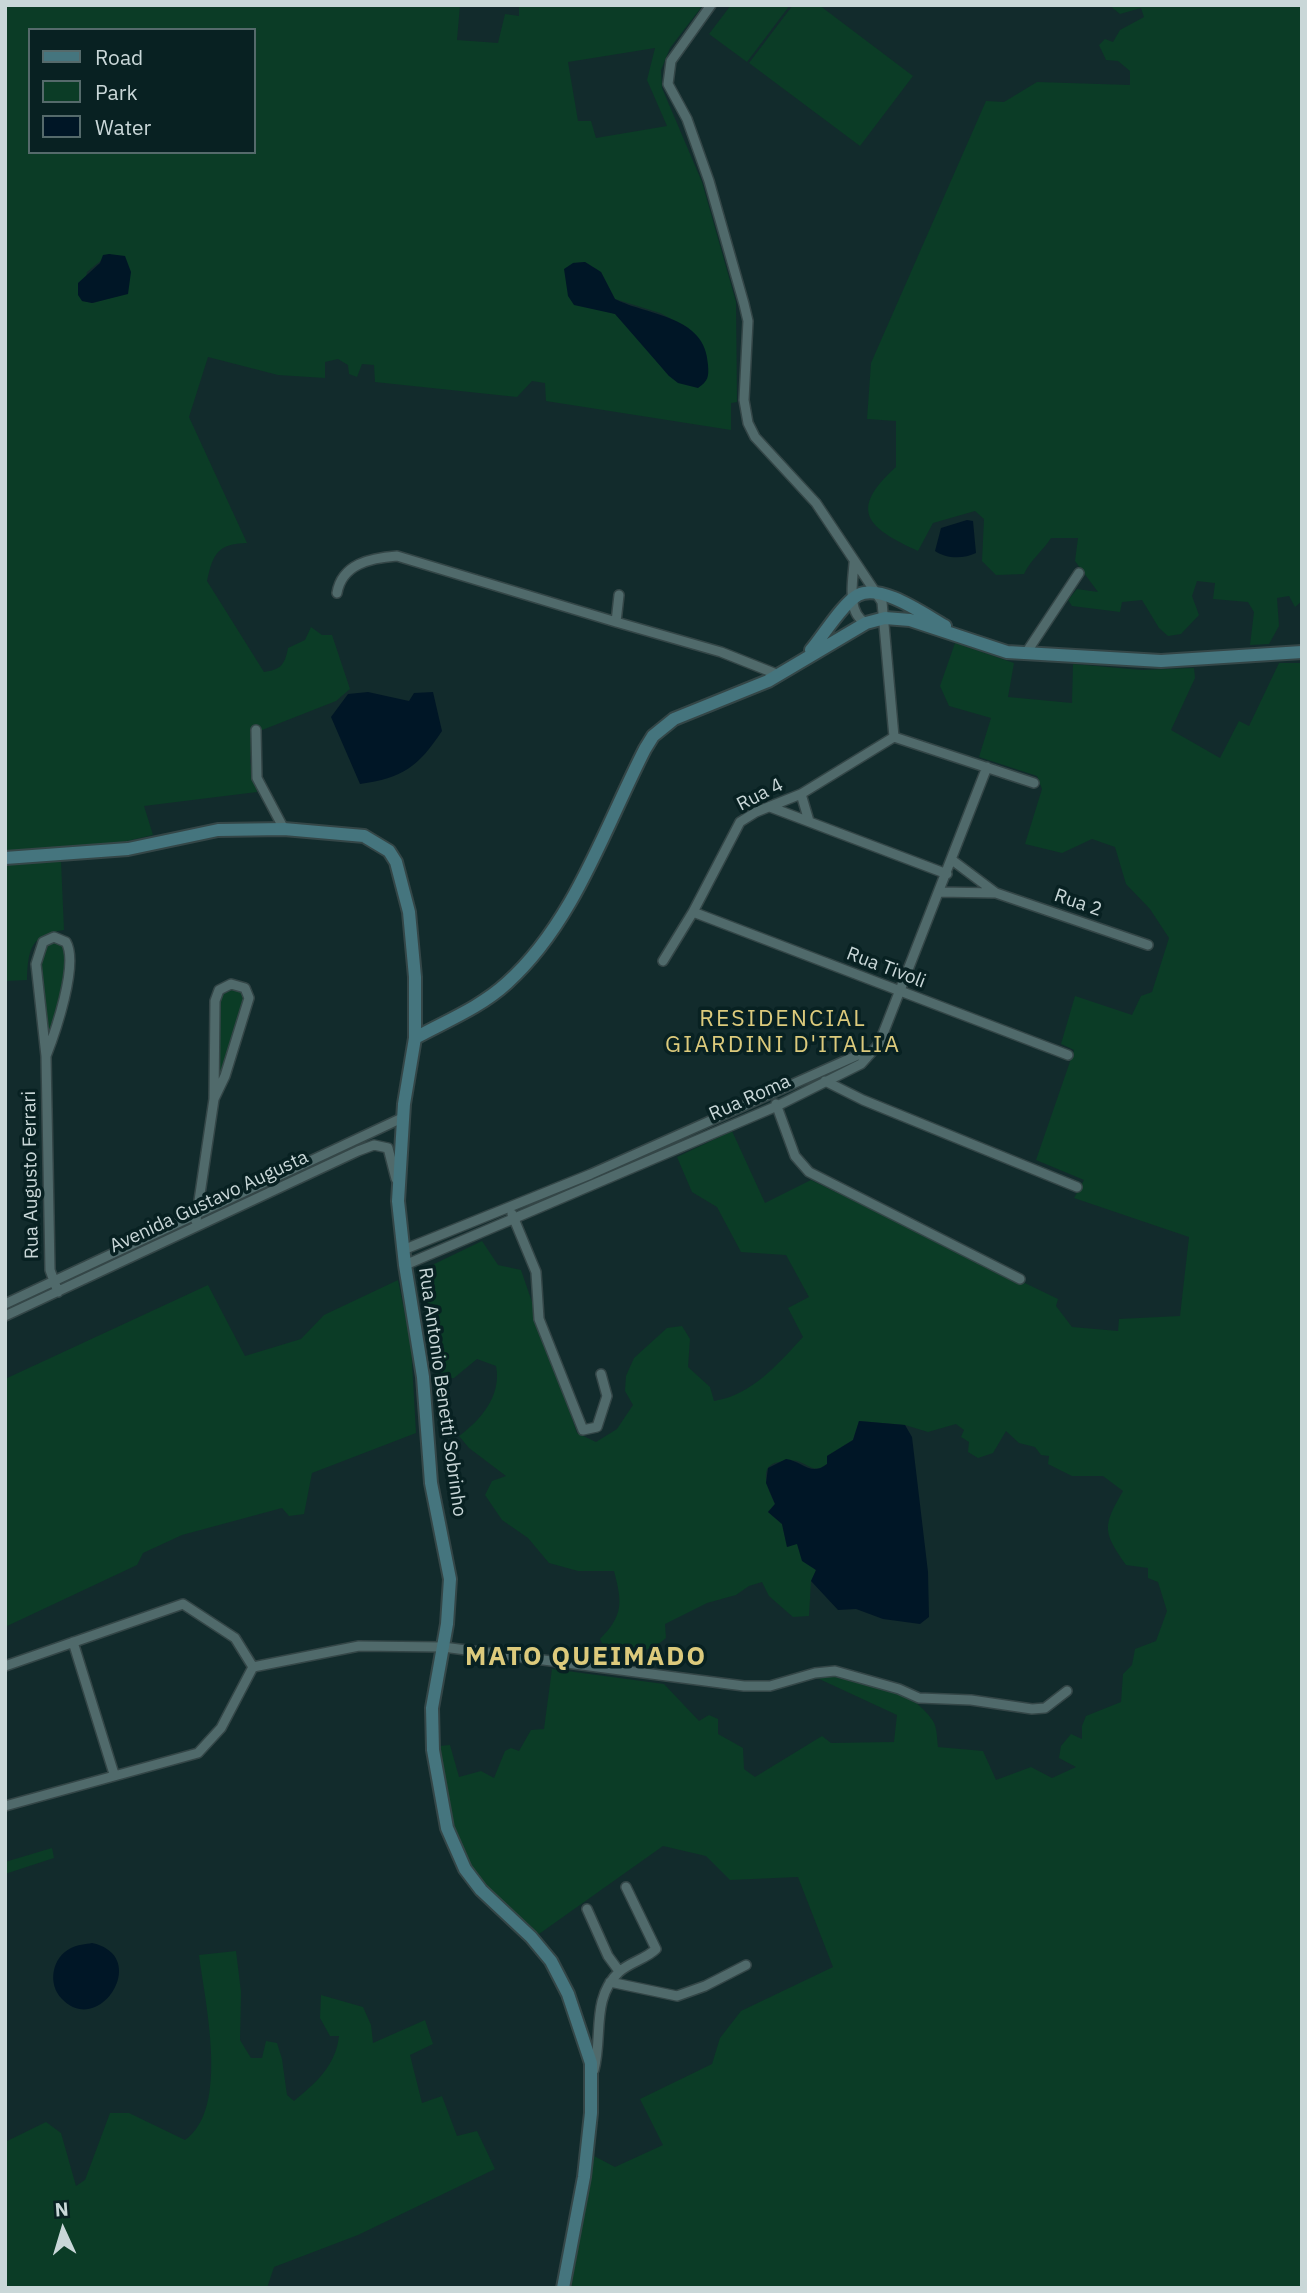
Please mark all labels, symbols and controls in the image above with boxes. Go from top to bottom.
legend [28,28,256,154]
text: Road [95,43,143,71]
text: Park [95,78,138,106]
text: Water [95,113,151,141]
street label: Rua 4 [733,774,787,816]
street label: Rua 2 [1051,884,1105,922]
street label: Rua Tivoli [843,942,929,994]
district label: RESIDENCIAL GIARDINI D'ITALIA [667,1005,899,1059]
street label: Rua Roma [706,1070,794,1126]
street label: Rua Augusto Ferrari [18,1091,44,1259]
street label: Avenida Gustavo Augusta [106,1146,312,1258]
street label: Rua Antonio Benetti Sobrinho [413,1266,471,1518]
district label: MATO QUEIMADO [467,1641,705,1673]
north arrow [28,2195,98,2265]
text: N [54,2197,69,2222]

